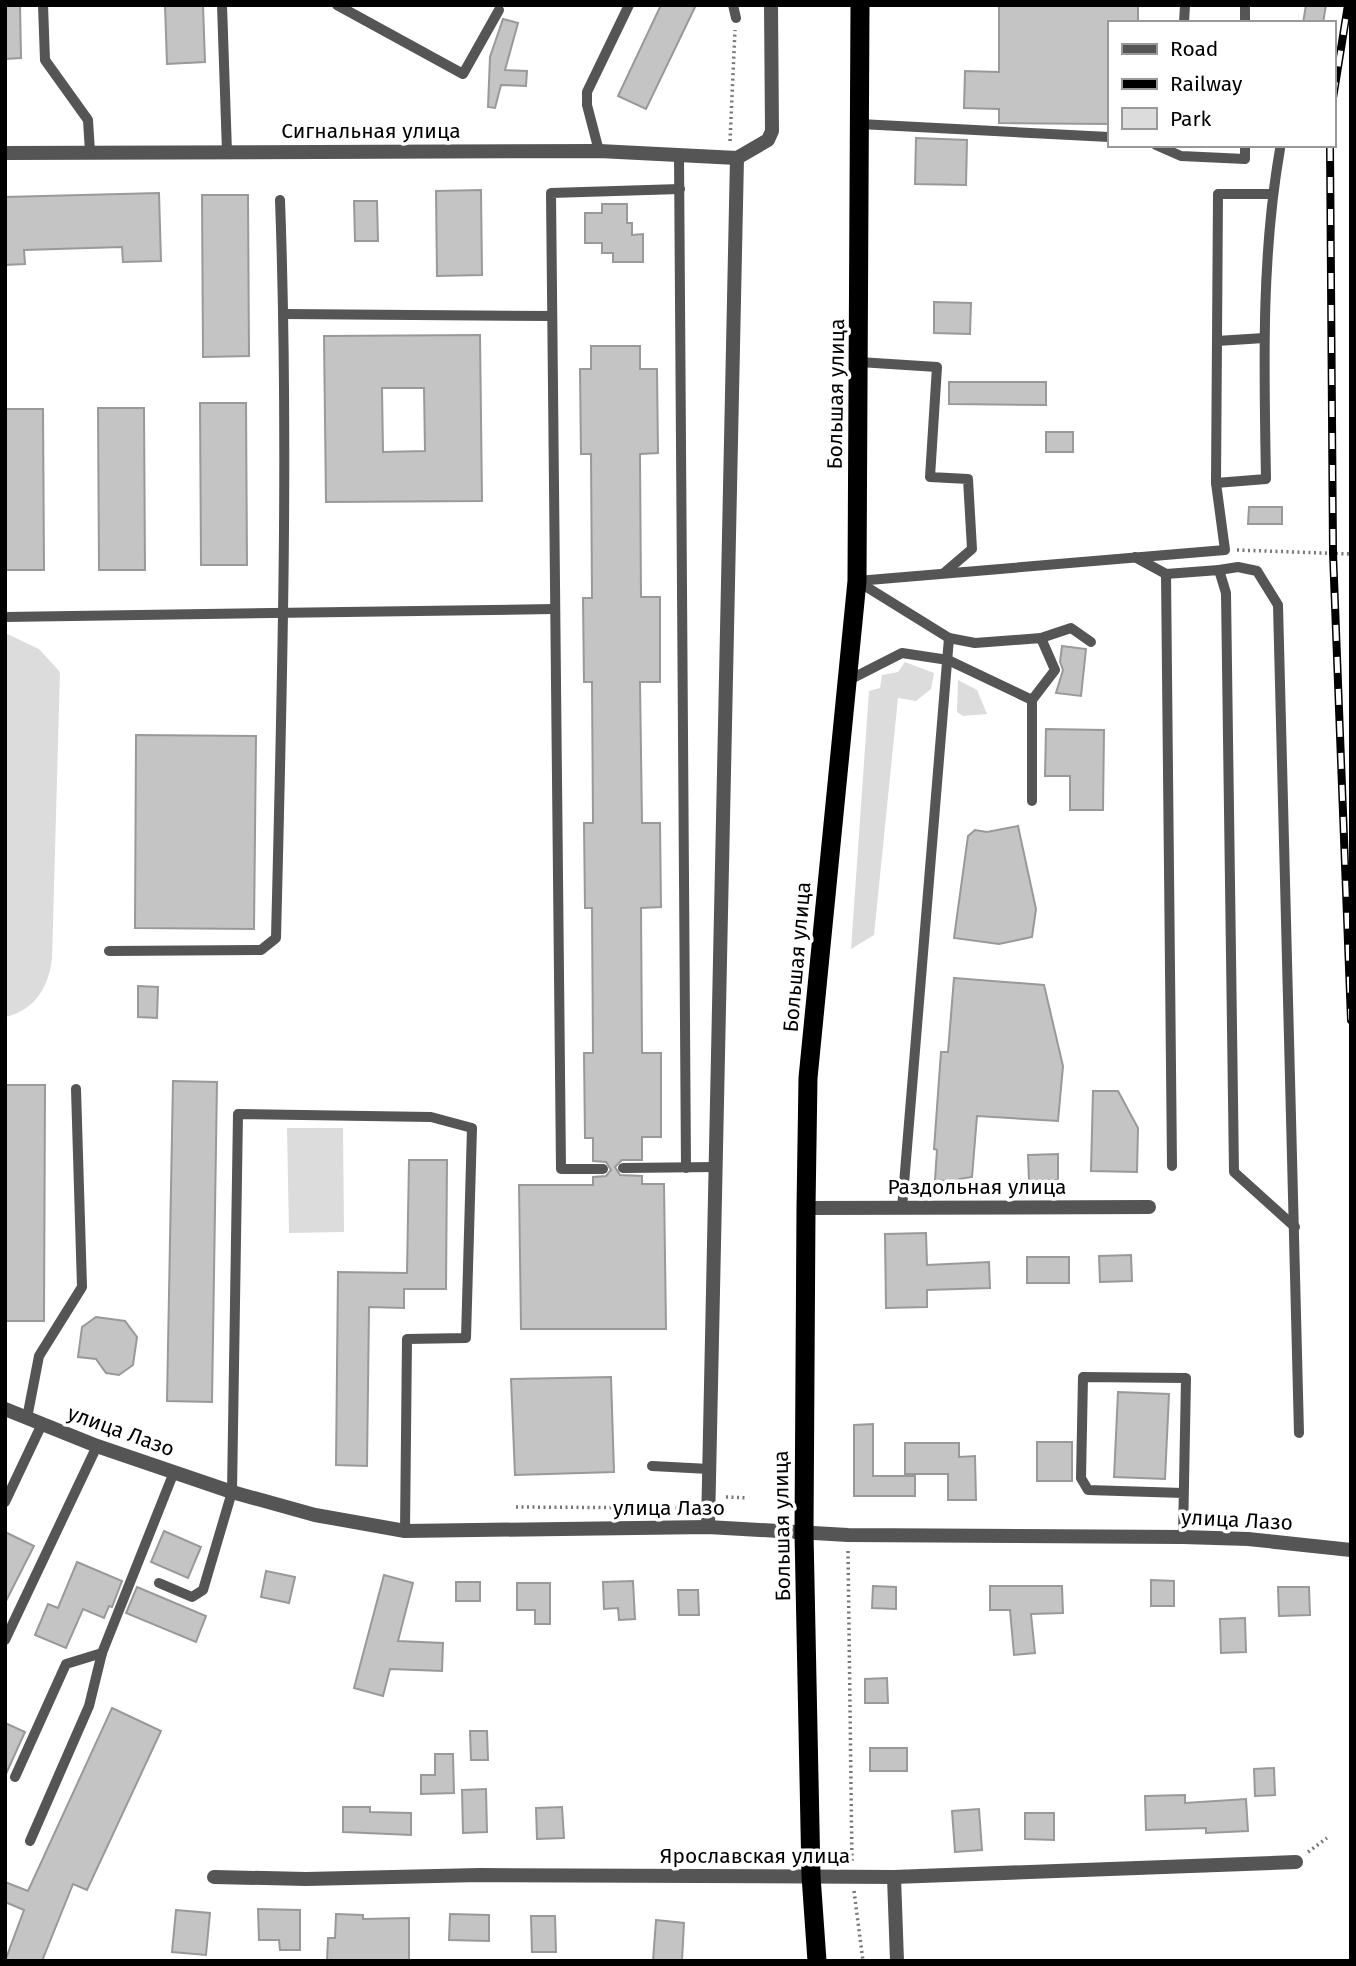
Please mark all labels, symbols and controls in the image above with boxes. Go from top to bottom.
legend [1108,21,1335,147]
text: Road [1170,36,1218,62]
text: Railway [1170,71,1243,97]
text: Park [1170,106,1212,132]
street label: Сигнальная улица [281,118,461,144]
street label: Большая улица [822,318,850,470]
street label: Большая улица [777,881,817,1033]
street label: Раздольная улица [888,1174,1066,1200]
street label: улица Лазо [64,1400,178,1462]
street label: Большая улица [768,1450,796,1602]
street label: улица Лазо [613,1495,725,1521]
street label: улица Лазо [1180,1504,1294,1536]
street label: Ярославская улица [660,1843,850,1869]

